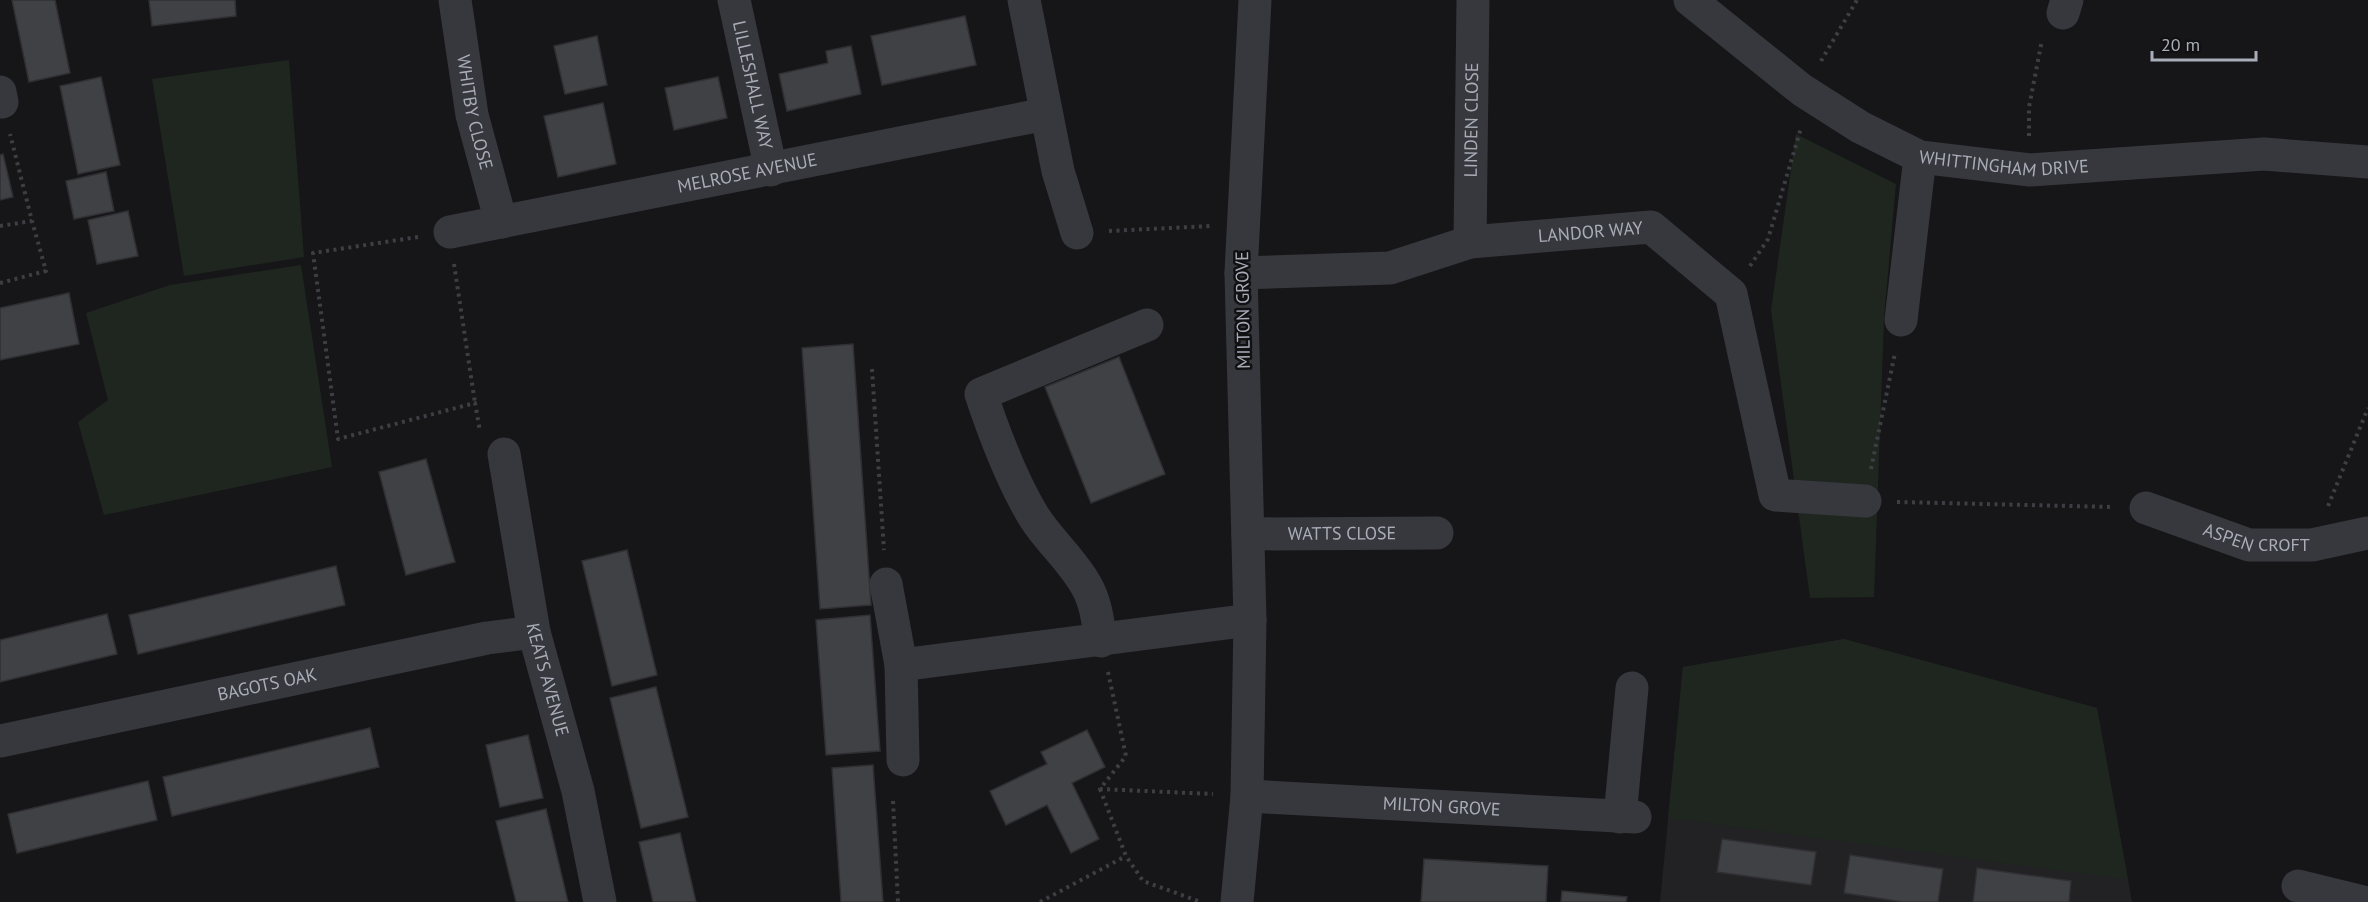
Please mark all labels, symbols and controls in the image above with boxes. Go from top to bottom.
street label: LILLESHALL WAY [728,18,778,151]
scale bar [2152,24,2256,62]
text: 20 m [2161,33,2200,56]
street label: WHITBY CLOSE [452,53,498,172]
street label: LINDEN CLOSE [1459,62,1483,178]
street label: WHITTINGHAM DRIVE [1918,145,2089,182]
street label: MELROSE AVENUE [675,148,819,198]
street label: LANDOR WAY [1537,216,1644,247]
street label: MILTON GROVE [1230,251,1255,369]
street label: ASPEN CROFT [2200,518,2310,557]
street label: WATTS CLOSE [1288,521,1396,545]
street label: KEATS AVENUE [522,621,574,739]
street label: BAGOTS OAK [215,662,319,706]
street label: MILTON GROVE [1382,791,1501,821]

